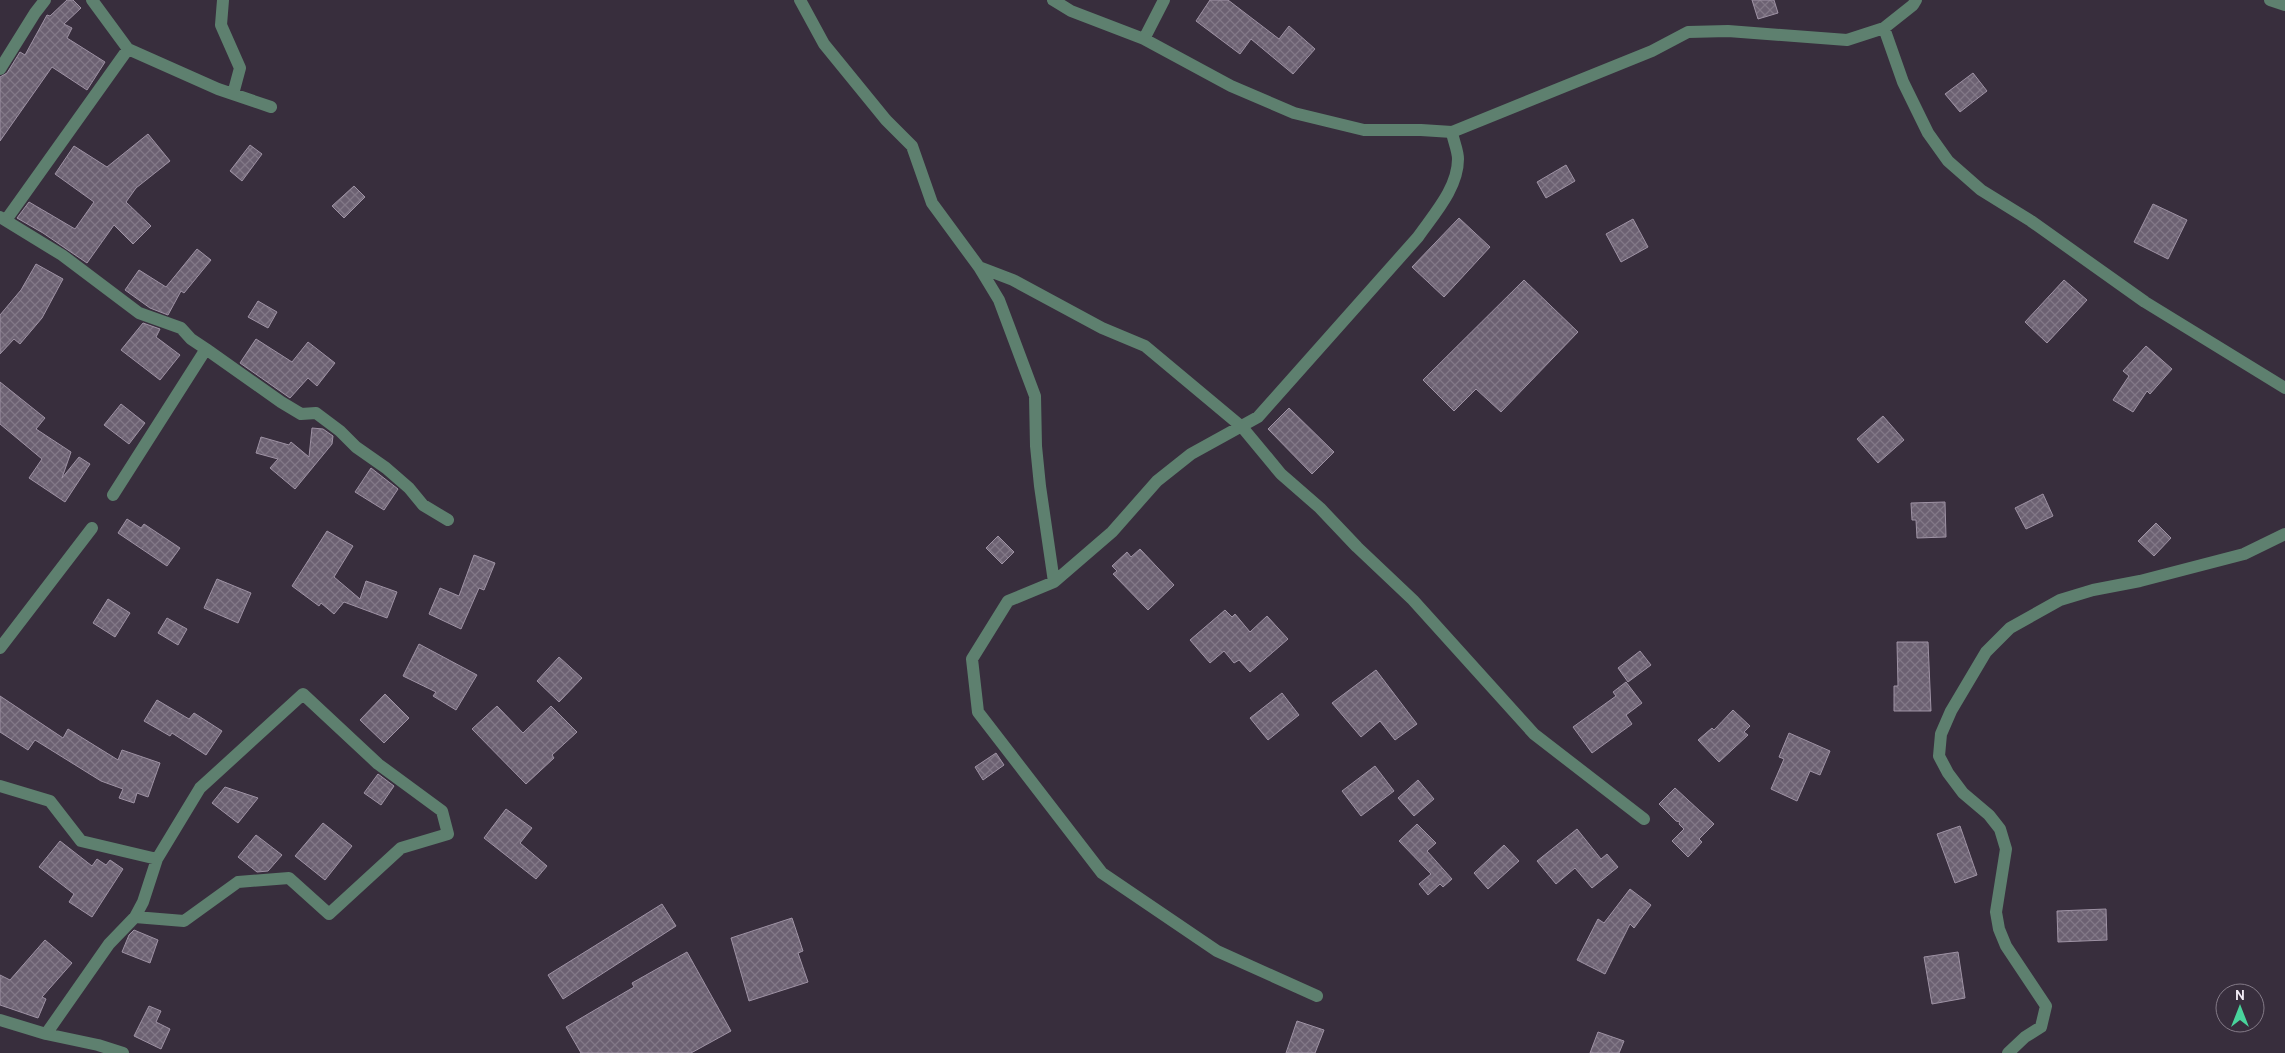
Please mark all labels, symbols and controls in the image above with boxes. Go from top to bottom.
north arrow [2215,983,2265,1033]
text: N [2235,986,2245,1004]

